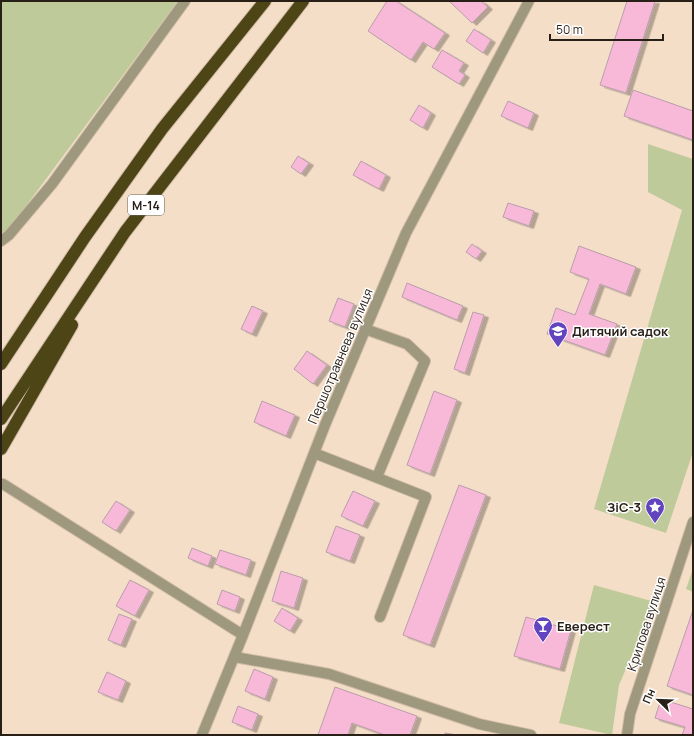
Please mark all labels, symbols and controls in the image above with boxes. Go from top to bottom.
scale bar [550,16,663,42]
text: 50 m [556,21,583,38]
road number: М-14 [128,195,164,215]
street label: Першотравнева вулиця [303,285,377,427]
school or university icon: Дитячий садок [547,320,569,348]
place label: Дитячий садок [572,322,669,340]
place icon: ЗіС-3 [644,496,666,524]
place label: ЗіС-3 [607,498,641,516]
street label: Крилова вулиця [622,574,670,674]
bar icon: Еверест [532,615,554,643]
place label: Еверест [557,617,610,635]
north arrow [638,680,678,720]
text: Пн [639,686,658,706]

